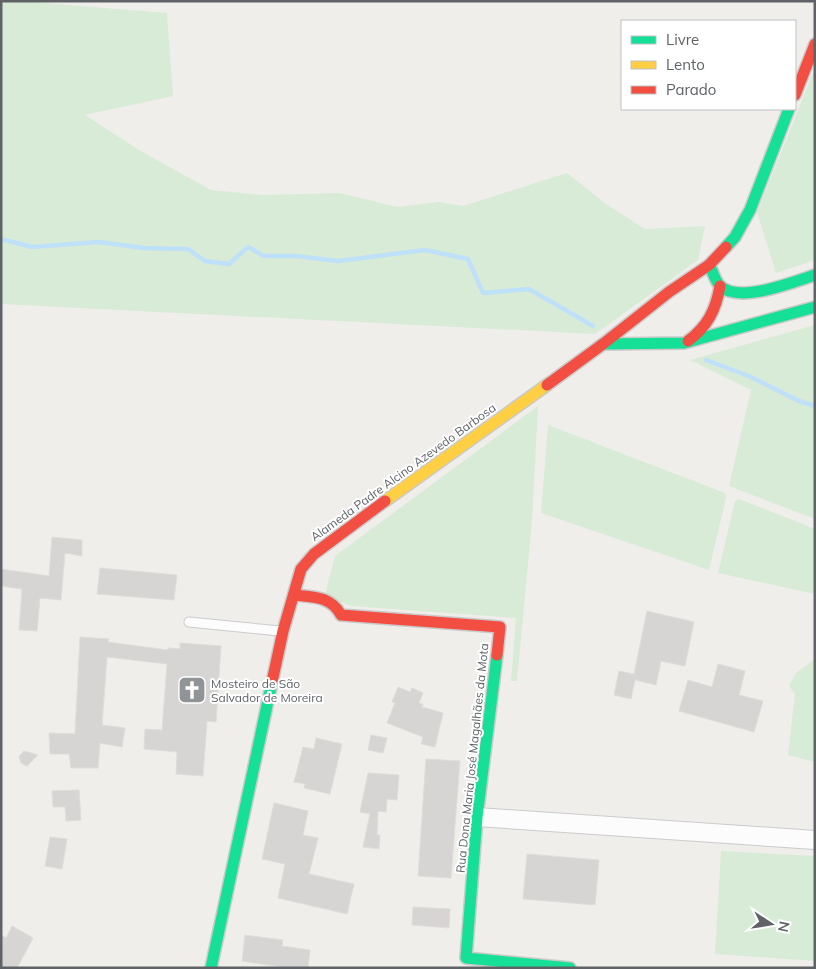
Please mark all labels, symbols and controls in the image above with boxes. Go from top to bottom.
legend [621,20,796,110]
text: Livre [666,30,699,49]
text: Lento [666,55,705,74]
text: Parado [666,80,716,99]
street label: Alameda Padre Alcino Azevedo Barbosa [308,400,498,544]
street label: Rua Dona Maria José Magalhães da Mota [452,642,492,874]
church icon: Mosteiro de São Salvador de Moreira [177,675,207,705]
place label: Mosteiro de São Salvador de Moreira [211,676,323,705]
north arrow [746,899,796,949]
text: N [774,920,794,934]

